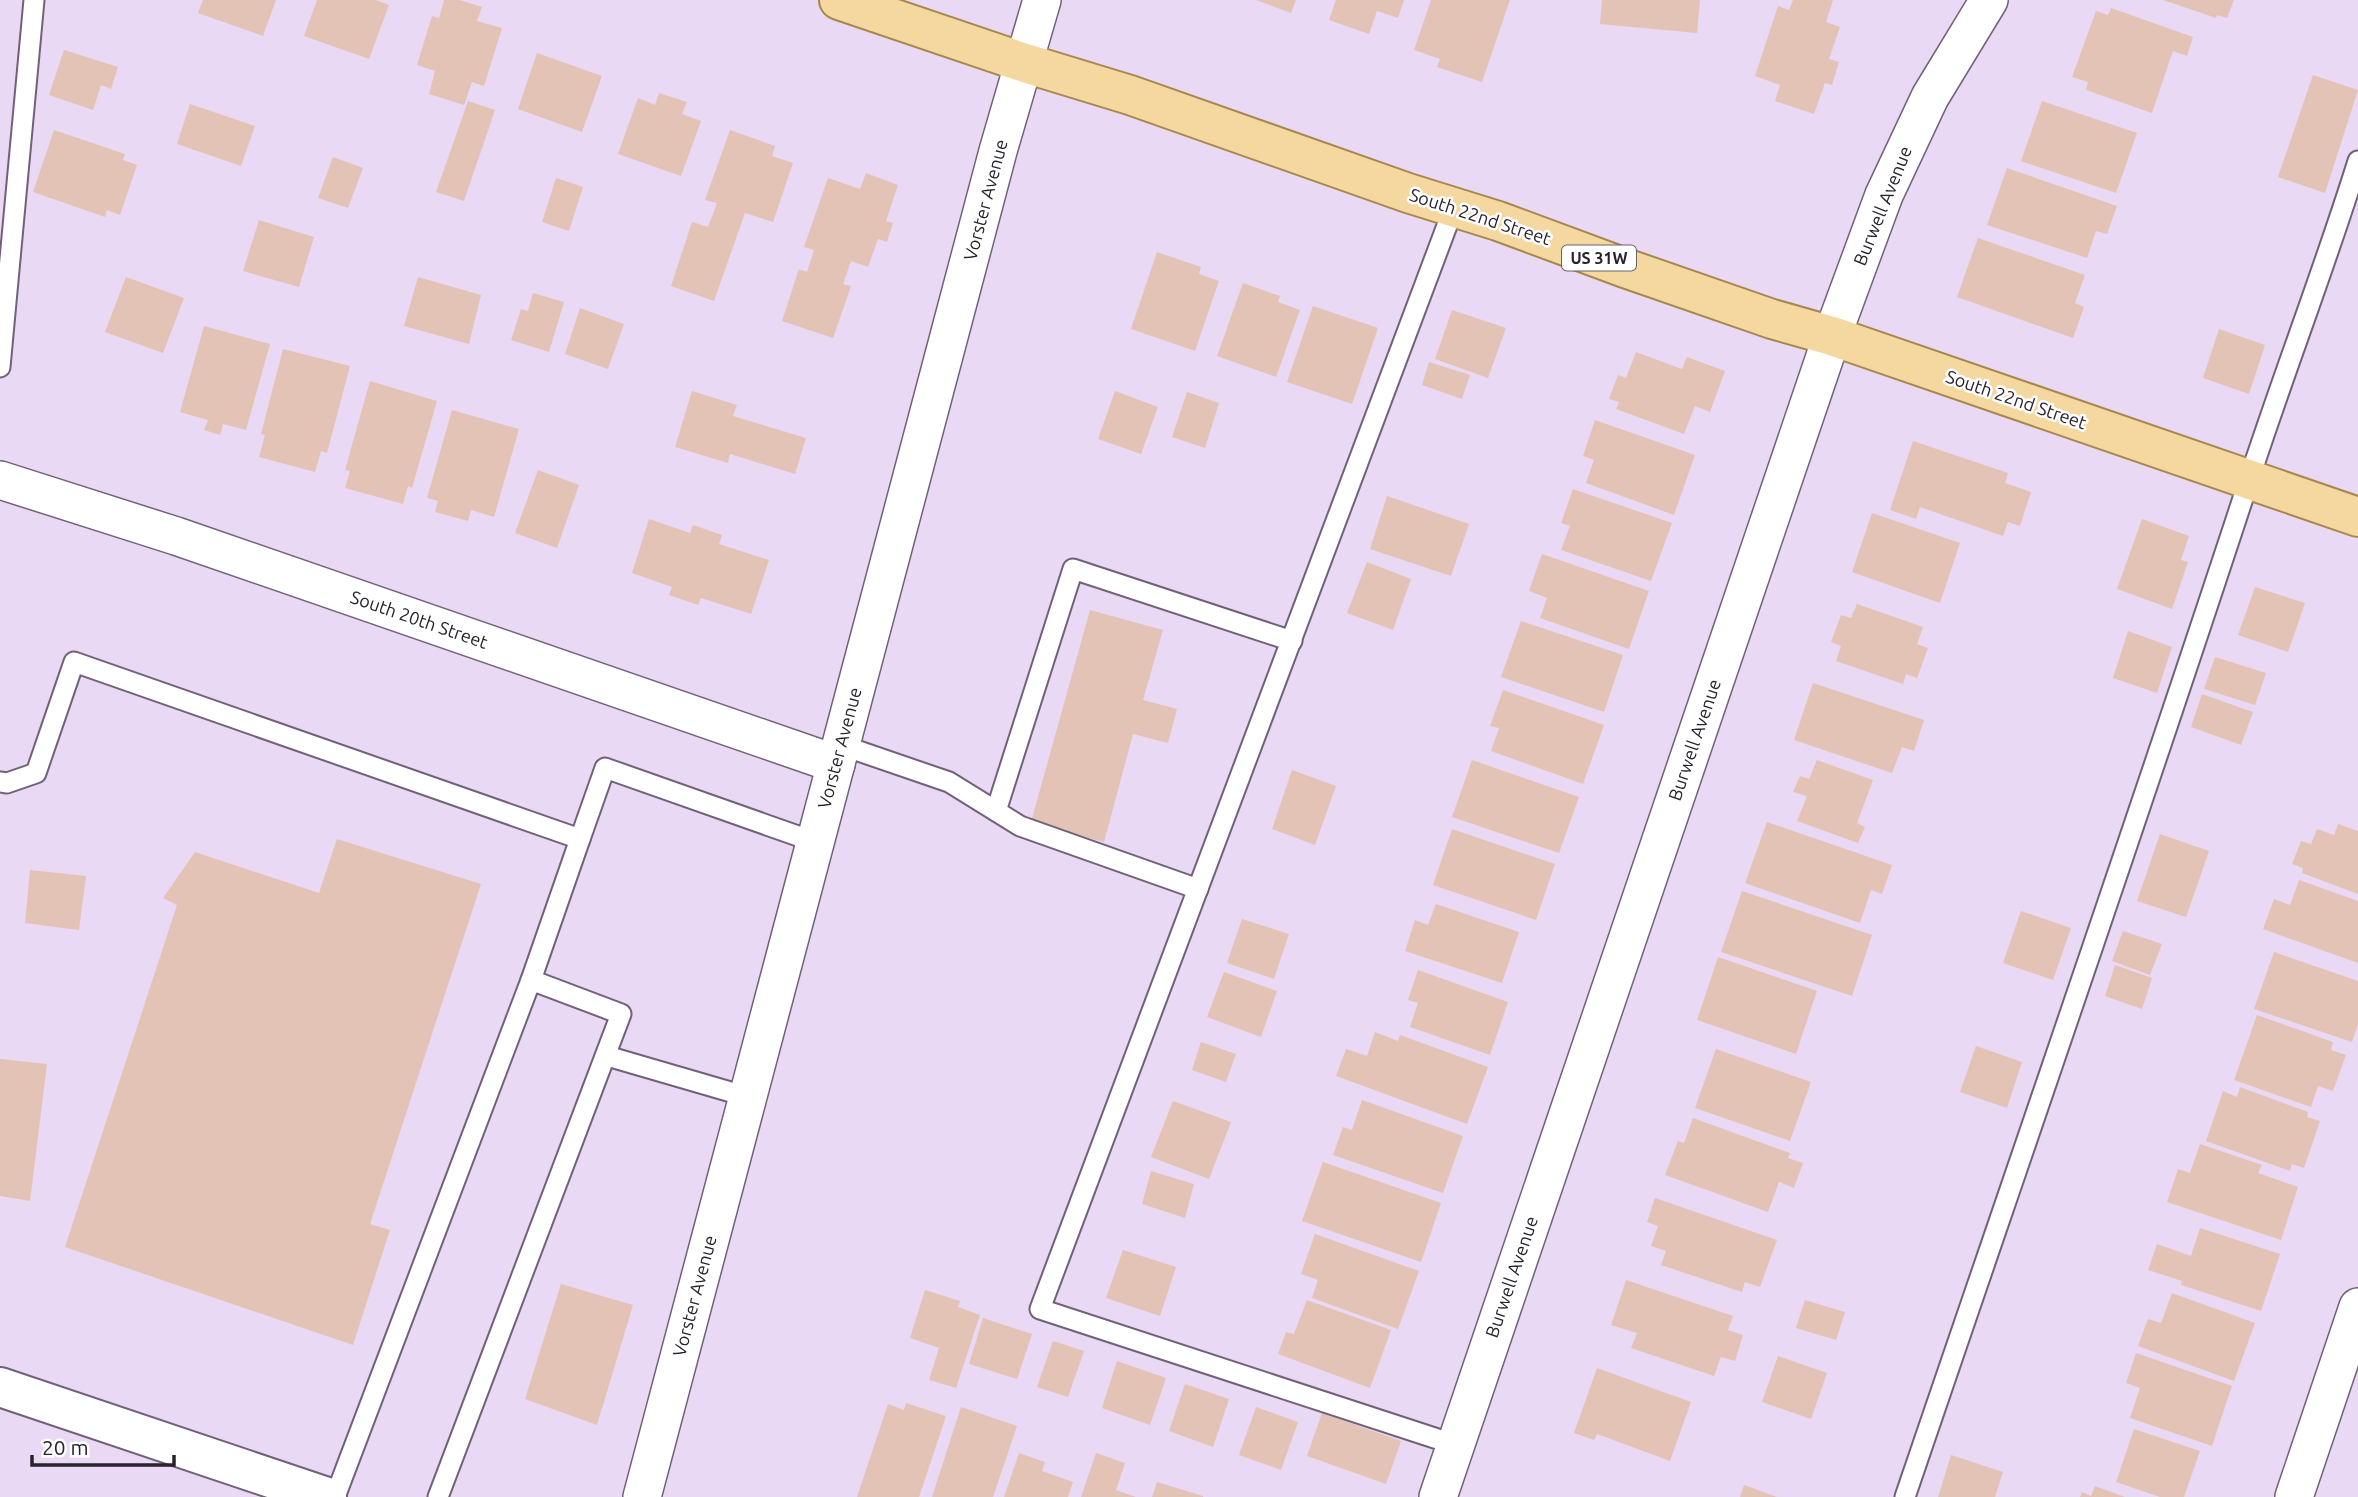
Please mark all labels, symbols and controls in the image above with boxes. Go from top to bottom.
street label: Vorster Avenue [959,137,1011,262]
street label: Burwell Avenue [1849,143,1915,268]
street label: South 22nd Street [1407,184,1553,248]
road number: US 31W [1562,246,1636,270]
street label: South 22nd Street [1943,366,2089,432]
street label: South 20th Street [348,586,491,652]
street label: Burwell Avenue [1664,676,1724,803]
street label: Vorster Avenue [813,685,865,810]
street label: Burwell Avenue [1481,1213,1541,1340]
street label: Vorster Avenue [668,1233,720,1358]
scale bar [32,1424,173,1468]
text: 20 m [42,1435,89,1459]

